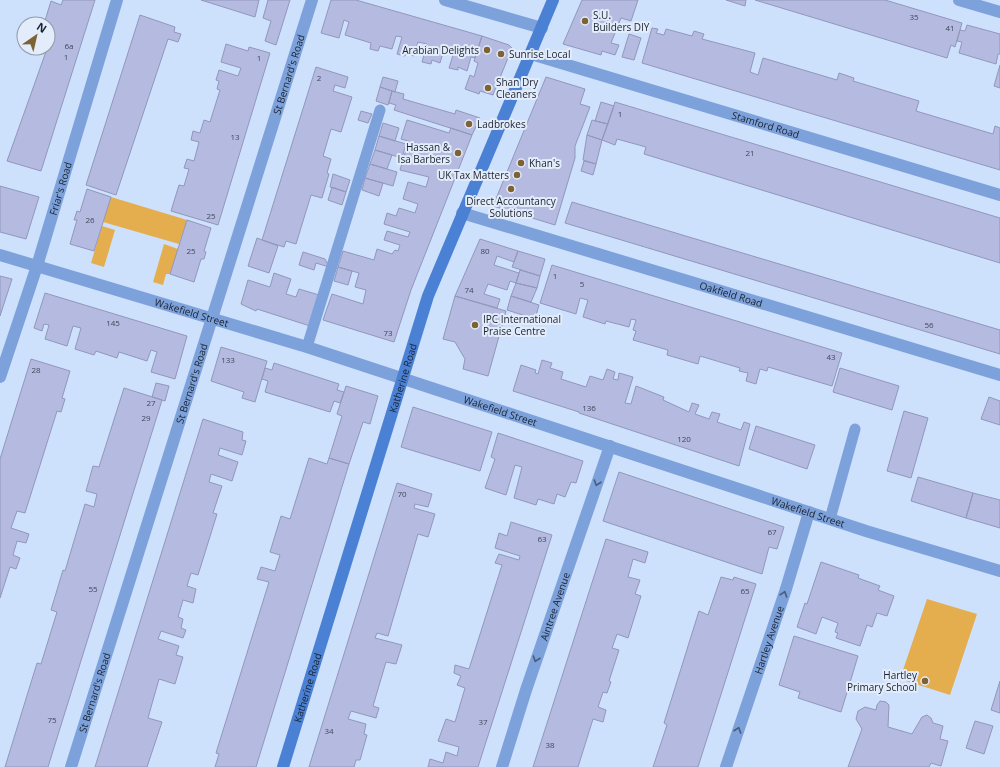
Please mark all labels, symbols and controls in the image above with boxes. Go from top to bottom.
place label: S.U. Builders DIY [593,8,650,34]
house number: 35 [909,11,919,22]
north arrow [16,16,56,56]
marker: S.U. Builders DIY [580,16,590,26]
text: N [34,19,50,36]
house number: 41 [945,22,955,33]
street label: St Bernard's Road [269,33,308,116]
house number: 6a [64,40,74,51]
place label: Arabian Delights [402,43,479,57]
marker: Arabian Delights [482,45,492,55]
place label: Sunrise Local [509,47,570,61]
marker: Sunrise Local [496,49,506,59]
house number: 1 [64,51,68,62]
house number: 1 [257,52,261,63]
house number: 2 [317,72,322,83]
place label: Shan Dry Cleaners [496,75,539,101]
marker: Shan Dry Cleaners [483,83,493,93]
house number: 1 [618,108,622,119]
street label: Stamford Road [730,108,801,141]
place label: Ladbrokes [477,117,526,131]
marker: Ladbrokes [464,119,474,129]
house number: 13 [230,131,240,142]
place label: Hassan & Isa Barbers [398,140,451,166]
house number: 21 [745,147,755,158]
marker: Hassan & Isa Barbers [453,148,463,158]
place label: Khan's [529,156,560,170]
marker: Khan's [516,158,526,168]
street label: Friar's Road [46,160,75,217]
place label: UK Tax Matters [438,168,509,182]
marker: UK Tax Matters [512,170,522,180]
marker: Direct Accountancy Solutions [506,184,516,194]
place label: Direct Accountancy Solutions [466,194,557,220]
house number: 25 [206,210,216,221]
house number: 26 [85,214,95,225]
house number: 25 [186,245,196,256]
house number: 80 [480,245,490,256]
house number: 1 [553,270,557,281]
house number: 5 [580,278,585,289]
street label: Oakfield Road [698,278,764,310]
house number: 74 [464,284,474,295]
street label: Wakefield Street [153,295,231,330]
place label: IPC International Praise Centre [483,312,561,338]
house number: 145 [106,317,120,328]
house number: 56 [924,319,934,330]
marker: IPC International Praise Centre [470,320,480,330]
house number: 73 [383,327,393,338]
street label: St Bernard's Road [172,342,211,425]
street label: Katherine Road [385,342,420,414]
house number: 43 [826,351,836,362]
house number: 133 [221,354,235,365]
house number: 28 [31,364,41,375]
street label: Wakefield Street [462,392,539,429]
house number: 27 [146,397,156,408]
house number: 136 [582,402,596,413]
house number: 29 [141,412,151,423]
house number: 120 [677,433,691,444]
one-way arrow [593,480,602,487]
house number: 70 [397,488,407,499]
street label: Wakefield Street [770,493,847,531]
house number: 67 [767,526,777,537]
house number: 63 [537,533,547,544]
street label: Aintree Avenue [537,570,573,642]
house number: 55 [88,583,98,594]
house number: 65 [740,585,750,596]
one-way arrow [779,590,788,597]
street label: Hartley Avenue [751,604,787,676]
street label: St Bernard's Road [75,651,114,734]
street label: Katherine Road [290,651,325,724]
one-way arrow [532,655,541,662]
place label: Hartley Primary School [847,668,918,694]
marker: Hartley Primary School [920,676,930,686]
house number: 75 [47,714,57,725]
house number: 37 [478,716,488,727]
house number: 34 [324,725,334,736]
one-way arrow [733,727,742,734]
house number: 38 [545,739,555,750]

